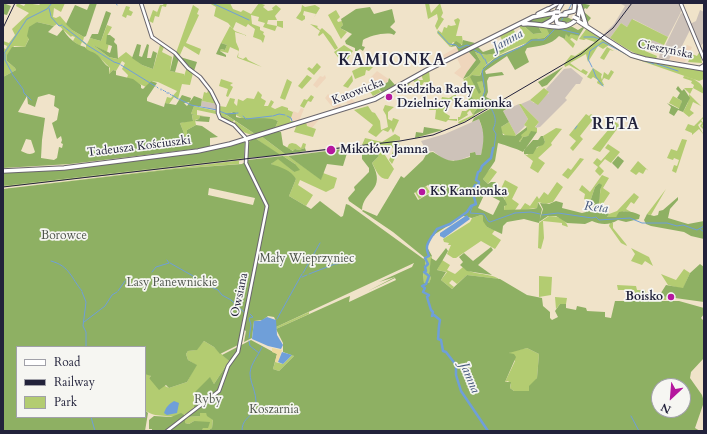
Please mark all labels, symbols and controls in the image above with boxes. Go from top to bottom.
water label: Jamna [490,27,526,55]
street label: Cieszyńska [636,38,694,62]
district label: KAMIONKA [338,51,446,71]
street label: Katowicka [330,76,386,108]
place label: Siedziba Rady Dzielnicy Kamionka [397,83,512,111]
marker: Siedziba Rady Dzielnicy Kamionka [384,92,394,102]
district label: RETA [592,115,640,135]
street label: Tadeusza Kościuszki [86,134,192,160]
place label: Mikołów Jamna [340,143,428,157]
marker: Mikołów Jamna [325,144,337,156]
place label: KS Kamionka [430,185,507,199]
marker: KS Kamionka [417,187,427,197]
water label: Reta [583,199,609,217]
park label: Borowce [41,229,87,243]
park label: Mały Wieprzyniec [259,252,355,266]
street label: Owsiana [228,272,252,318]
park label: Lasy Panewnickie [126,276,218,290]
place label: Boisko [625,290,663,304]
marker: Boisko [666,292,676,302]
legend [16,346,146,418]
text: Road [54,354,80,370]
water label: Jamna [456,360,482,396]
text: Railway [54,374,95,390]
north arrow [651,378,691,418]
park label: Ryby [194,393,222,407]
text: Park [54,394,77,410]
text: N [658,400,674,417]
park label: Koszarnia [249,403,299,417]

